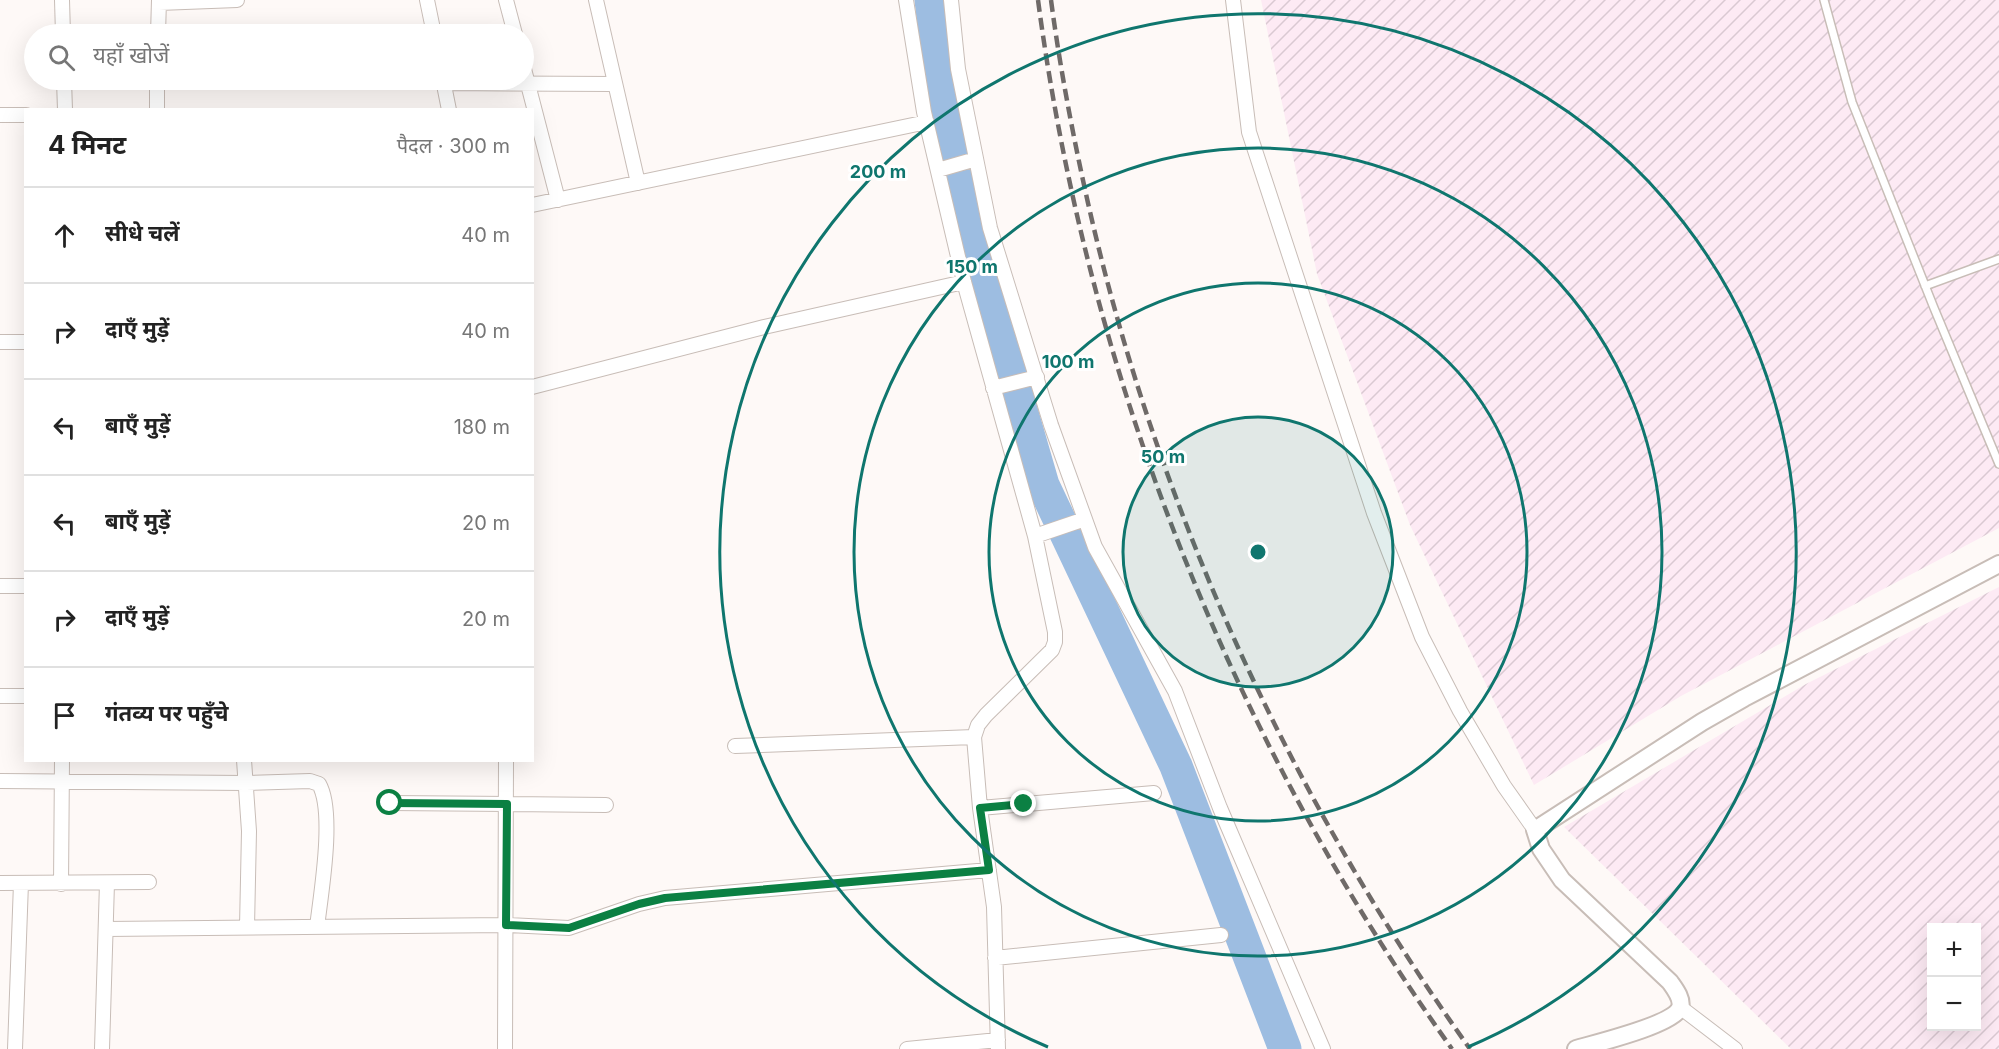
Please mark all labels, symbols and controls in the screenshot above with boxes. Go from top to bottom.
search box [24,24,534,90]
icon: search [45,41,78,74]
text: यहाँ खोजें [93,42,169,68]
text: 4 मिनट [48,129,126,160]
text: पैदल · 300 m [397,134,510,158]
text: 200 m [850,161,906,182]
icon: ahead [48,219,81,252]
text: सीधे चलें [105,220,180,246]
text: 40 m [461,223,510,247]
text: 150 m [946,256,998,277]
icon: right [48,315,81,348]
text: दाएँ मुड़ें [105,316,169,342]
text: 40 m [461,319,510,343]
text: 100 m [1042,351,1094,372]
icon: left [48,411,81,444]
text: बाएँ मुड़ें [105,412,171,438]
text: 180 m [454,415,510,439]
text: 50 m [1141,446,1185,467]
icon: left [48,507,81,540]
text: बाएँ मुड़ें [105,508,171,534]
text: 20 m [462,511,510,535]
centre of rings [1248,542,1268,562]
icon: right [48,603,81,636]
text: दाएँ मुड़ें [105,604,169,630]
text: 20 m [462,607,510,631]
icon: arrive [48,699,81,732]
text: गंतव्य पर पहुँचे [105,700,229,726]
route start [376,789,402,815]
route end [1010,790,1036,816]
map controls [1927,923,1981,1031]
button: + [1927,923,1981,977]
button: − [1927,977,1981,1031]

